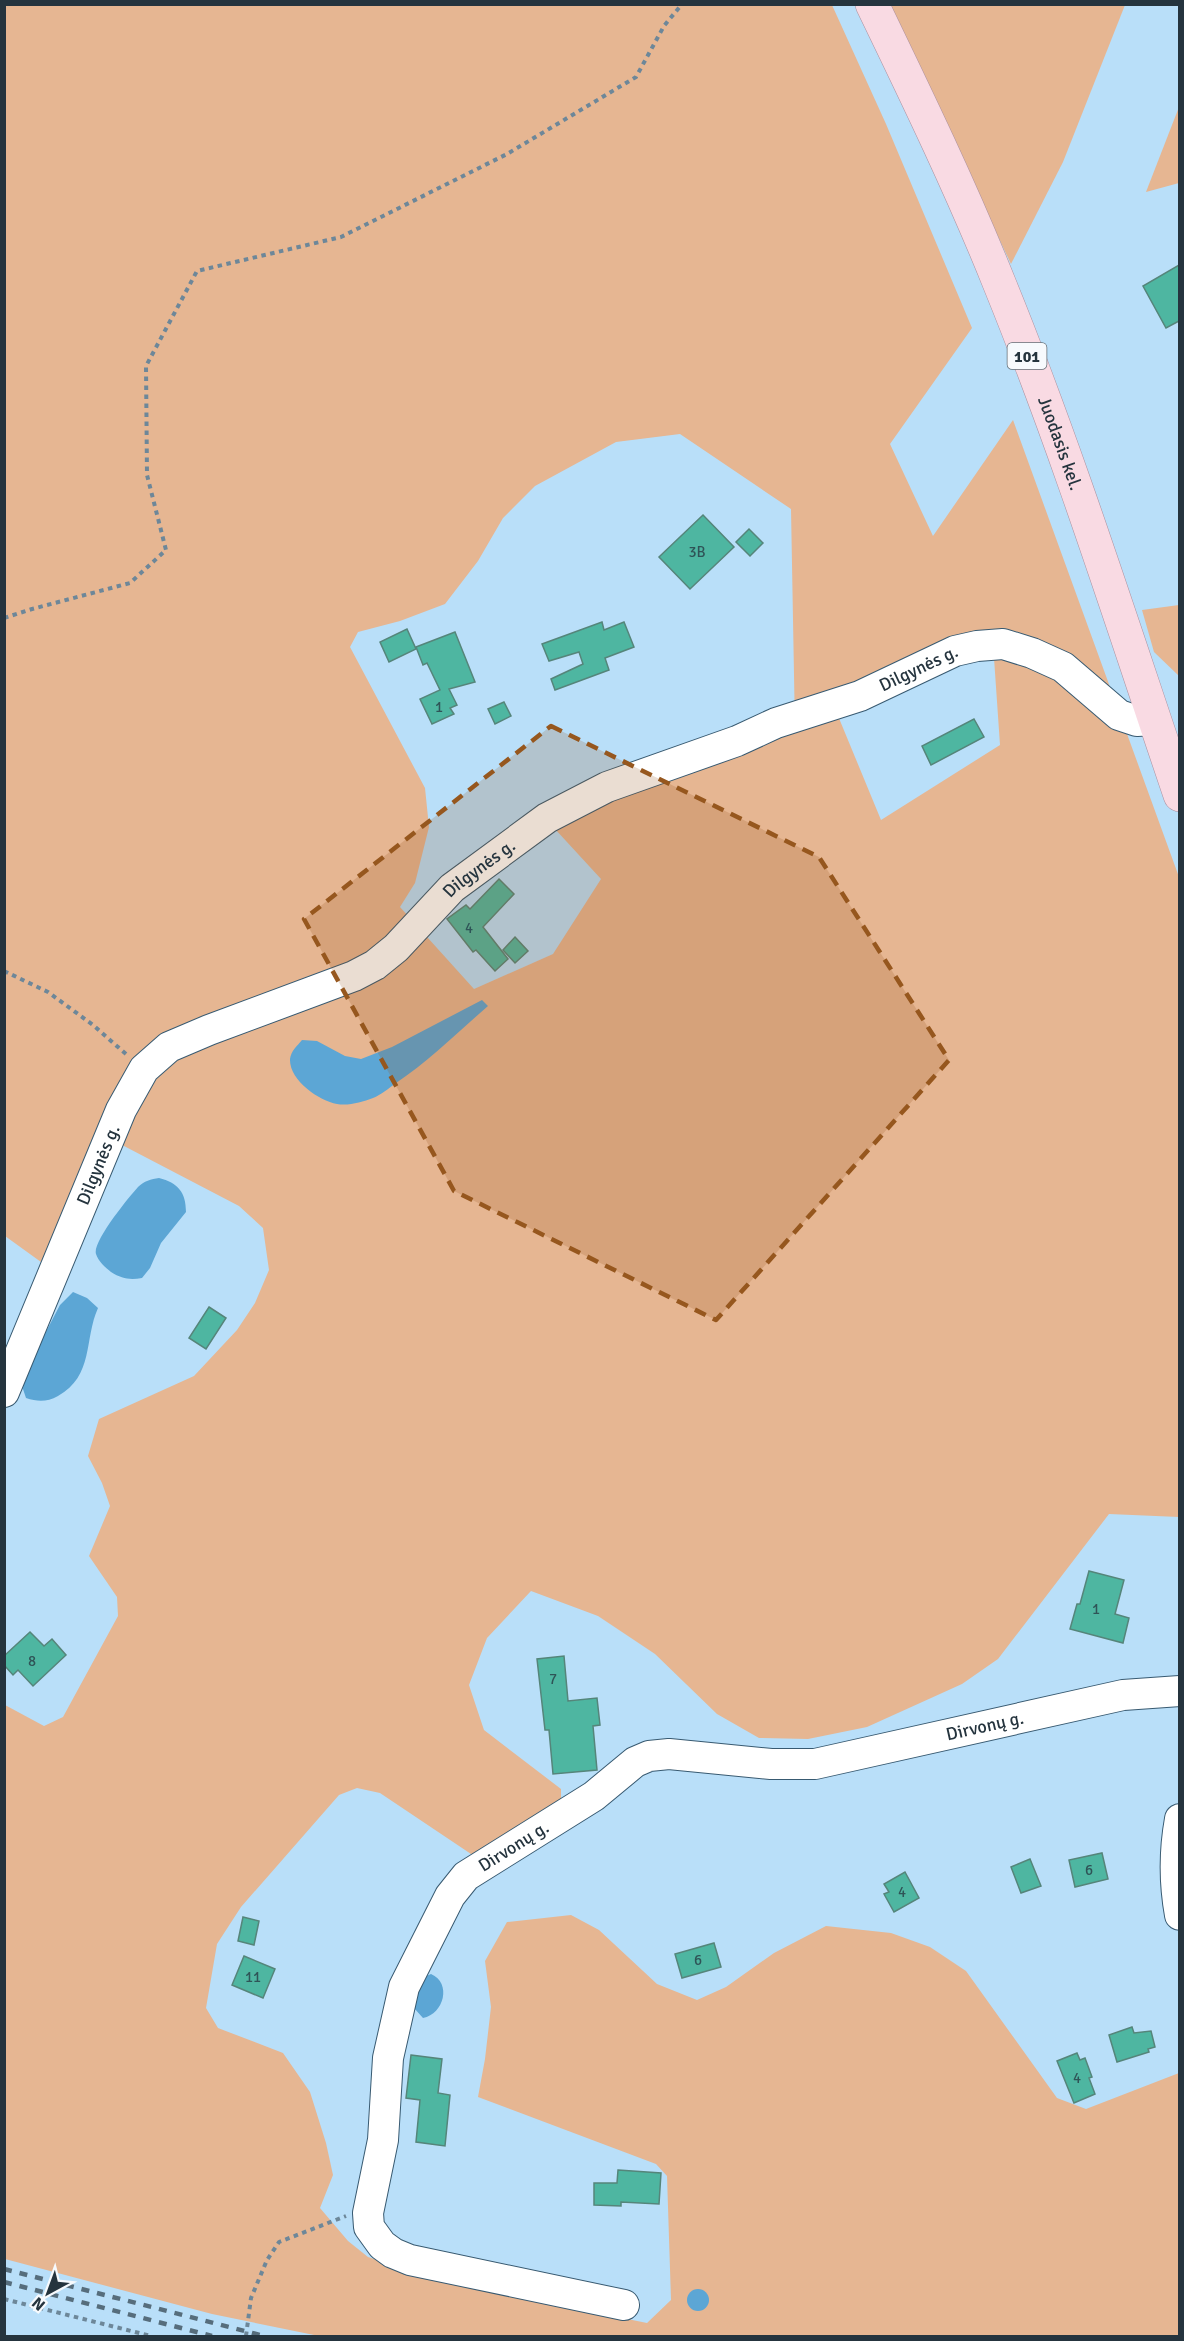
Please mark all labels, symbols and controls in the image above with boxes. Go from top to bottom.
road number: 101 [1008,343,1046,369]
street label: Juodasis kel. [1033,393,1087,493]
house number: 3B [688,543,706,561]
street label: Dilgynės g. [876,640,961,696]
house number: 1 [435,698,443,716]
street label: Dilgynės g. [438,834,519,902]
house number: 4 [465,919,473,937]
street label: Dilgynės g. [72,1121,125,1208]
house number: 1 [1092,1600,1100,1618]
house number: 8 [28,1652,36,1670]
house number: 7 [549,1670,557,1688]
street label: Dirvonų g. [944,1707,1026,1745]
street label: Dirvonų g. [474,1816,553,1877]
house number: 6 [1085,1861,1093,1879]
house number: 4 [898,1883,906,1901]
house number: 6 [694,1951,702,1969]
house number: 11 [245,1968,261,1986]
house number: 4 [1073,2069,1081,2087]
north arrow [18,2263,78,2323]
text: N [28,2292,50,2315]

